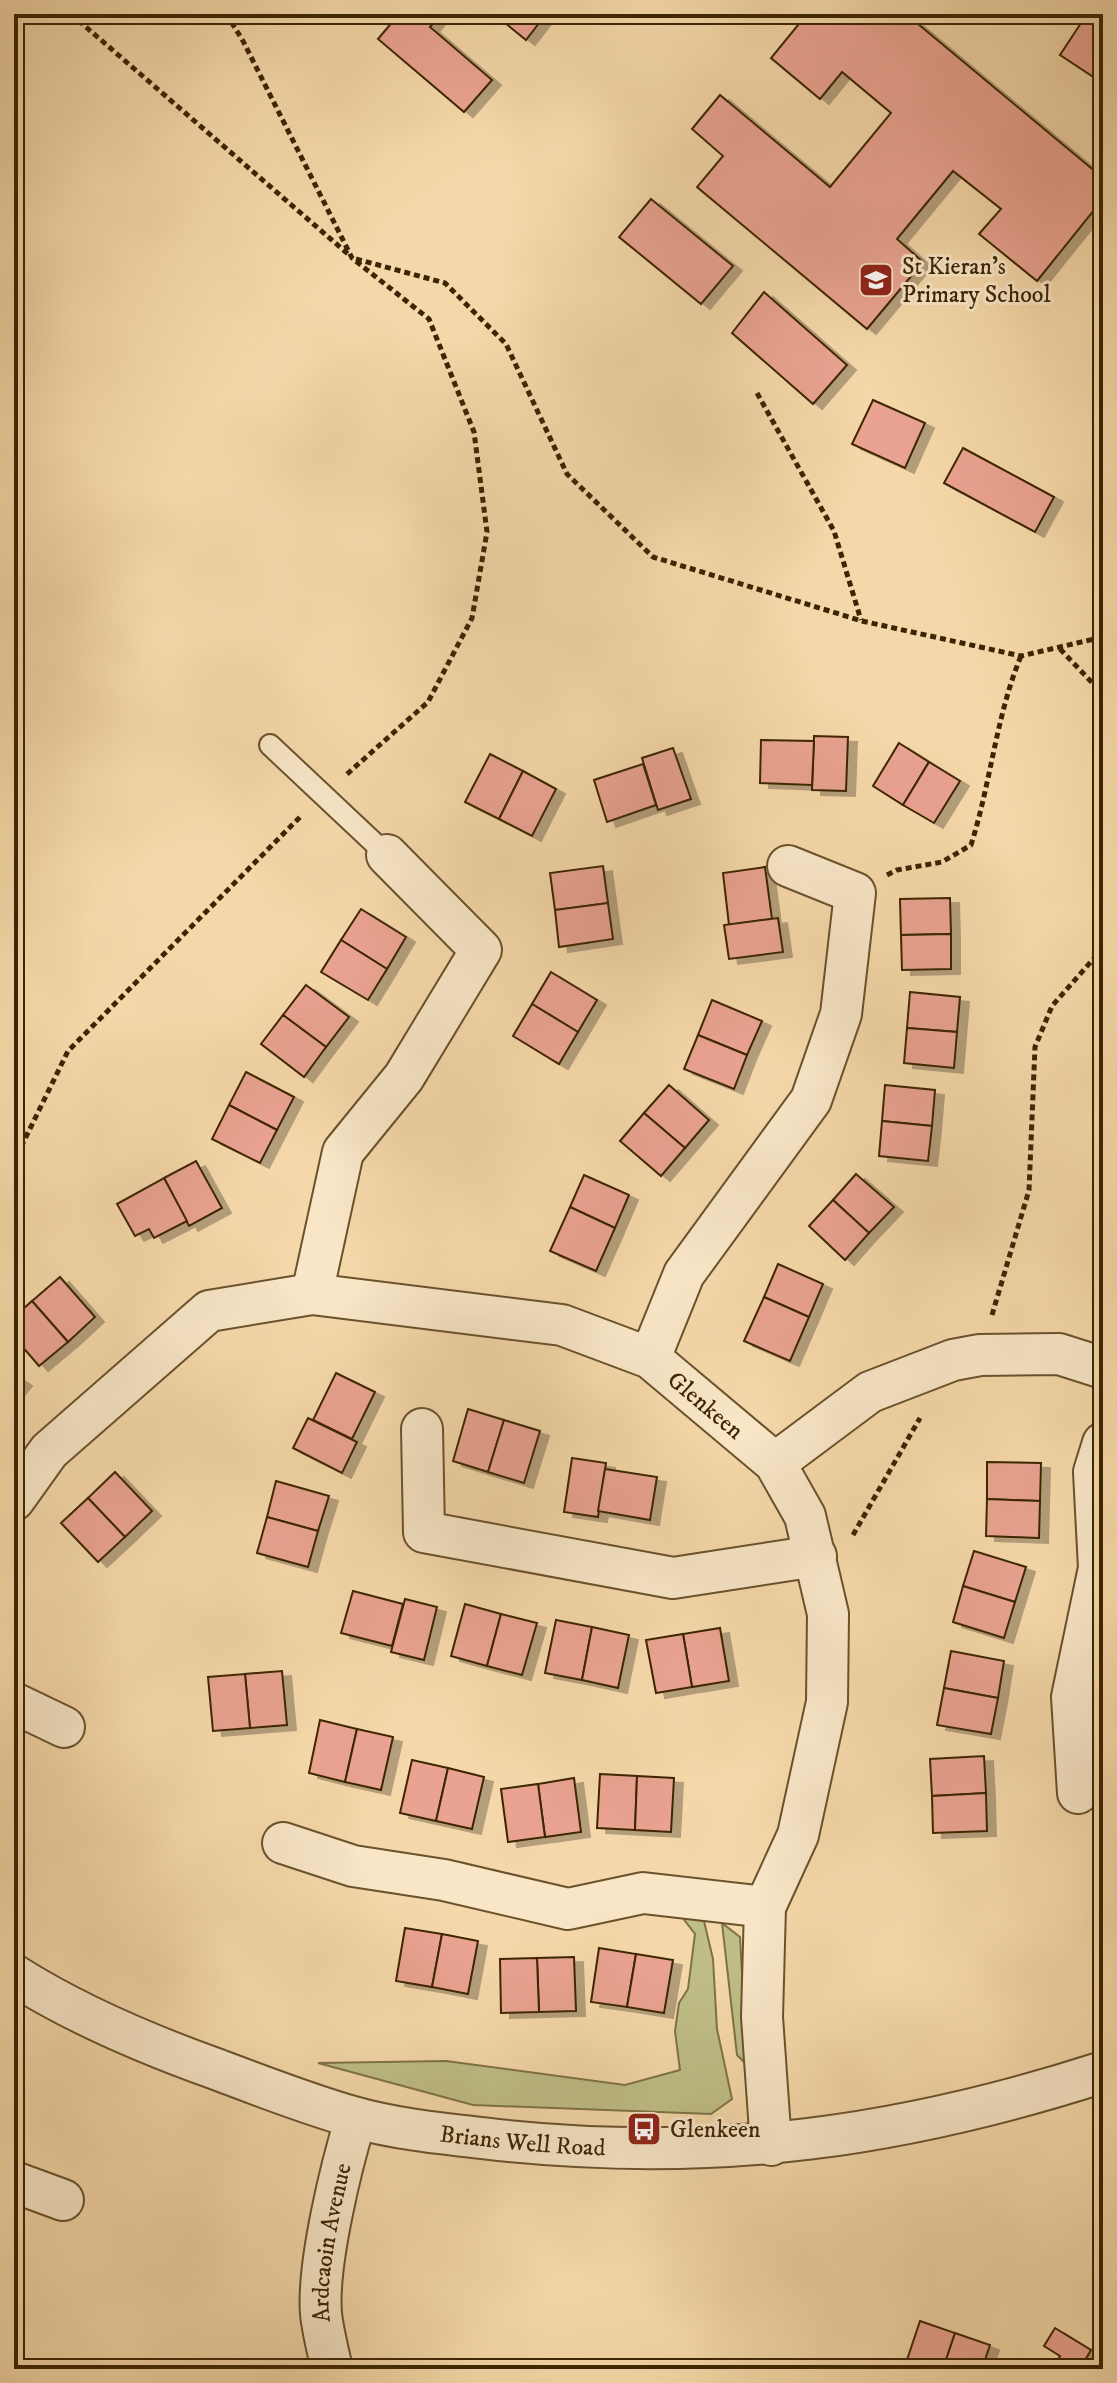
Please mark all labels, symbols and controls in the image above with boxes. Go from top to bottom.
place label: St Kieran's Primary School [902,252,1051,310]
school or university icon: St Kieran's Primary School [857,261,895,299]
street label: Glenkeen [661,1365,750,1447]
bus stop icon: Glenkeen [625,2110,663,2148]
place label: Glenkeen [670,2115,761,2145]
street label: Brians Well Road [438,2119,606,2164]
street label: Ardcaoin Avenue [306,2160,359,2324]

